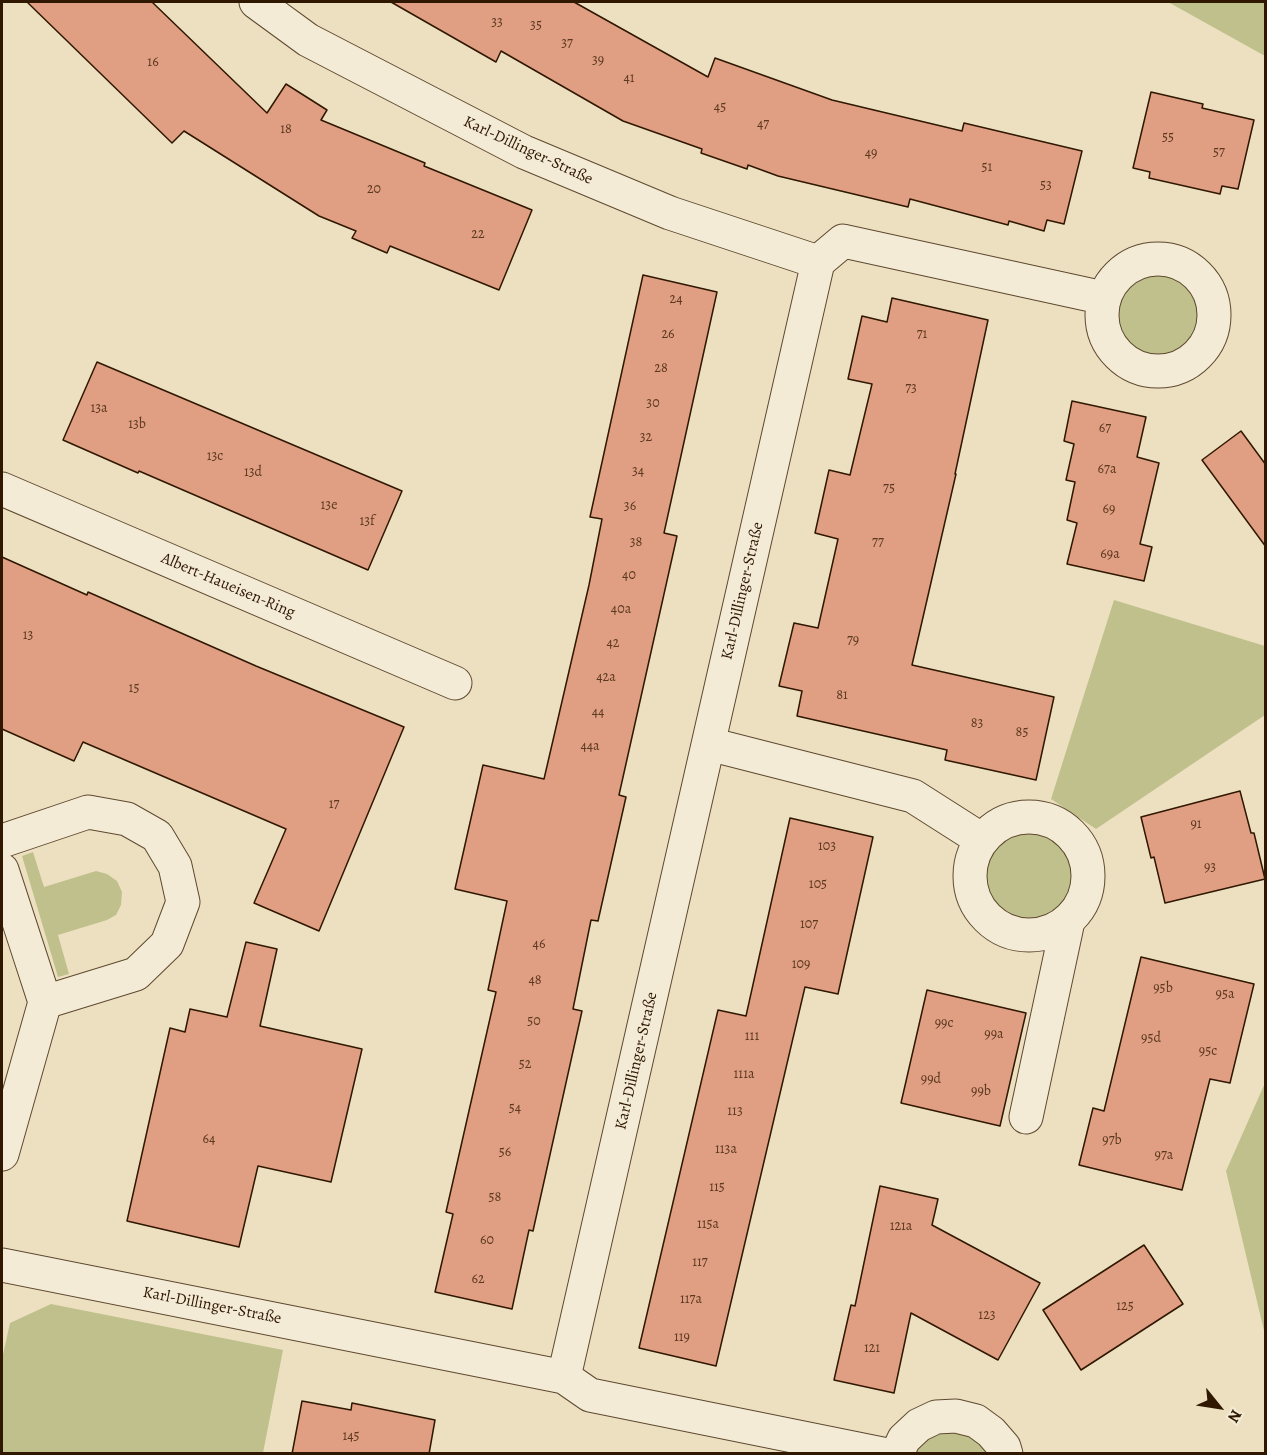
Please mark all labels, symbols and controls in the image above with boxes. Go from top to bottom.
house number: 33 [491,15,503,31]
house number: 35 [530,18,542,34]
house number: 37 [561,36,573,52]
house number: 39 [592,53,604,69]
house number: 16 [147,55,159,71]
house number: 41 [623,71,635,87]
house number: 45 [714,100,726,116]
street label: Karl-Dillinger-Straße [460,113,596,189]
house number: 47 [757,117,769,133]
house number: 18 [280,122,292,138]
house number: 55 [1162,130,1174,146]
house number: 57 [1213,145,1225,161]
house number: 49 [865,146,877,162]
house number: 51 [982,160,992,176]
house number: 53 [1040,178,1052,194]
house number: 20 [367,182,381,198]
house number: 22 [471,227,485,243]
house number: 24 [670,292,682,308]
house number: 26 [661,327,675,343]
house number: 71 [917,327,927,343]
house number: 28 [654,361,668,377]
house number: 73 [905,381,917,397]
house number: 30 [646,396,660,412]
house number: 13a [90,401,108,417]
house number: 13b [128,417,146,433]
house number: 67 [1099,421,1111,437]
house number: 32 [640,430,652,446]
house number: 13c [207,449,223,465]
house number: 67a [1098,462,1116,478]
house number: 34 [632,464,644,480]
house number: 13d [244,465,262,481]
house number: 75 [883,481,895,497]
house number: 13e [321,498,337,514]
house number: 36 [624,499,636,515]
house number: 69 [1103,502,1115,518]
house number: 13f [359,514,375,530]
street label: Karl-Dillinger-Straße [718,520,768,662]
house number: 38 [630,535,642,551]
house number: 77 [872,535,884,551]
house number: 69a [1100,547,1120,563]
street label: Albert-Haueisen-Ring [158,549,298,623]
house number: 40 [622,568,636,584]
house number: 40a [611,602,631,618]
house number: 13 [23,628,33,644]
house number: 79 [847,633,859,649]
house number: 42 [607,636,619,652]
house number: 42a [596,670,616,686]
house number: 15 [129,681,139,697]
house number: 81 [836,688,848,704]
house number: 44 [592,705,604,721]
house number: 83 [971,716,983,732]
house number: 85 [1016,725,1028,741]
house number: 44a [580,739,600,755]
house number: 17 [329,797,339,813]
house number: 91 [1190,817,1202,833]
house number: 103 [818,839,836,855]
house number: 93 [1204,860,1216,876]
house number: 105 [809,877,827,893]
house number: 107 [800,917,818,933]
house number: 46 [533,937,545,953]
house number: 109 [792,957,810,973]
house number: 48 [528,973,542,989]
house number: 95b [1153,981,1173,997]
house number: 95a [1216,987,1234,1003]
street label: Karl-Dillinger-Straße [612,990,662,1132]
house number: 50 [527,1014,541,1030]
house number: 99c [935,1016,953,1032]
house number: 99a [984,1027,1004,1043]
house number: 111 [745,1029,759,1045]
house number: 95d [1141,1031,1161,1047]
house number: 95c [1199,1044,1217,1060]
house number: 52 [519,1057,531,1073]
house number: 111a [734,1067,754,1083]
house number: 99d [921,1072,941,1088]
house number: 99b [971,1084,991,1100]
house number: 54 [509,1101,521,1117]
house number: 113 [727,1104,743,1120]
house number: 64 [203,1132,215,1148]
house number: 97b [1102,1133,1122,1149]
house number: 113a [715,1142,737,1158]
house number: 56 [499,1145,511,1161]
house number: 97a [1155,1148,1173,1164]
house number: 115 [709,1180,725,1196]
house number: 58 [489,1190,501,1206]
house number: 115a [697,1217,719,1233]
house number: 121a [890,1219,912,1235]
house number: 60 [480,1233,494,1249]
house number: 117 [692,1255,708,1271]
house number: 62 [471,1272,485,1288]
street label: Karl-Dillinger-Straße [141,1283,283,1329]
house number: 117a [680,1292,702,1308]
house number: 125 [1116,1299,1134,1315]
house number: 123 [978,1308,996,1324]
house number: 119 [674,1330,690,1346]
house number: 121 [864,1341,880,1357]
north arrow [1189,1377,1249,1437]
text: N [1222,1405,1247,1427]
house number: 145 [342,1429,360,1445]

